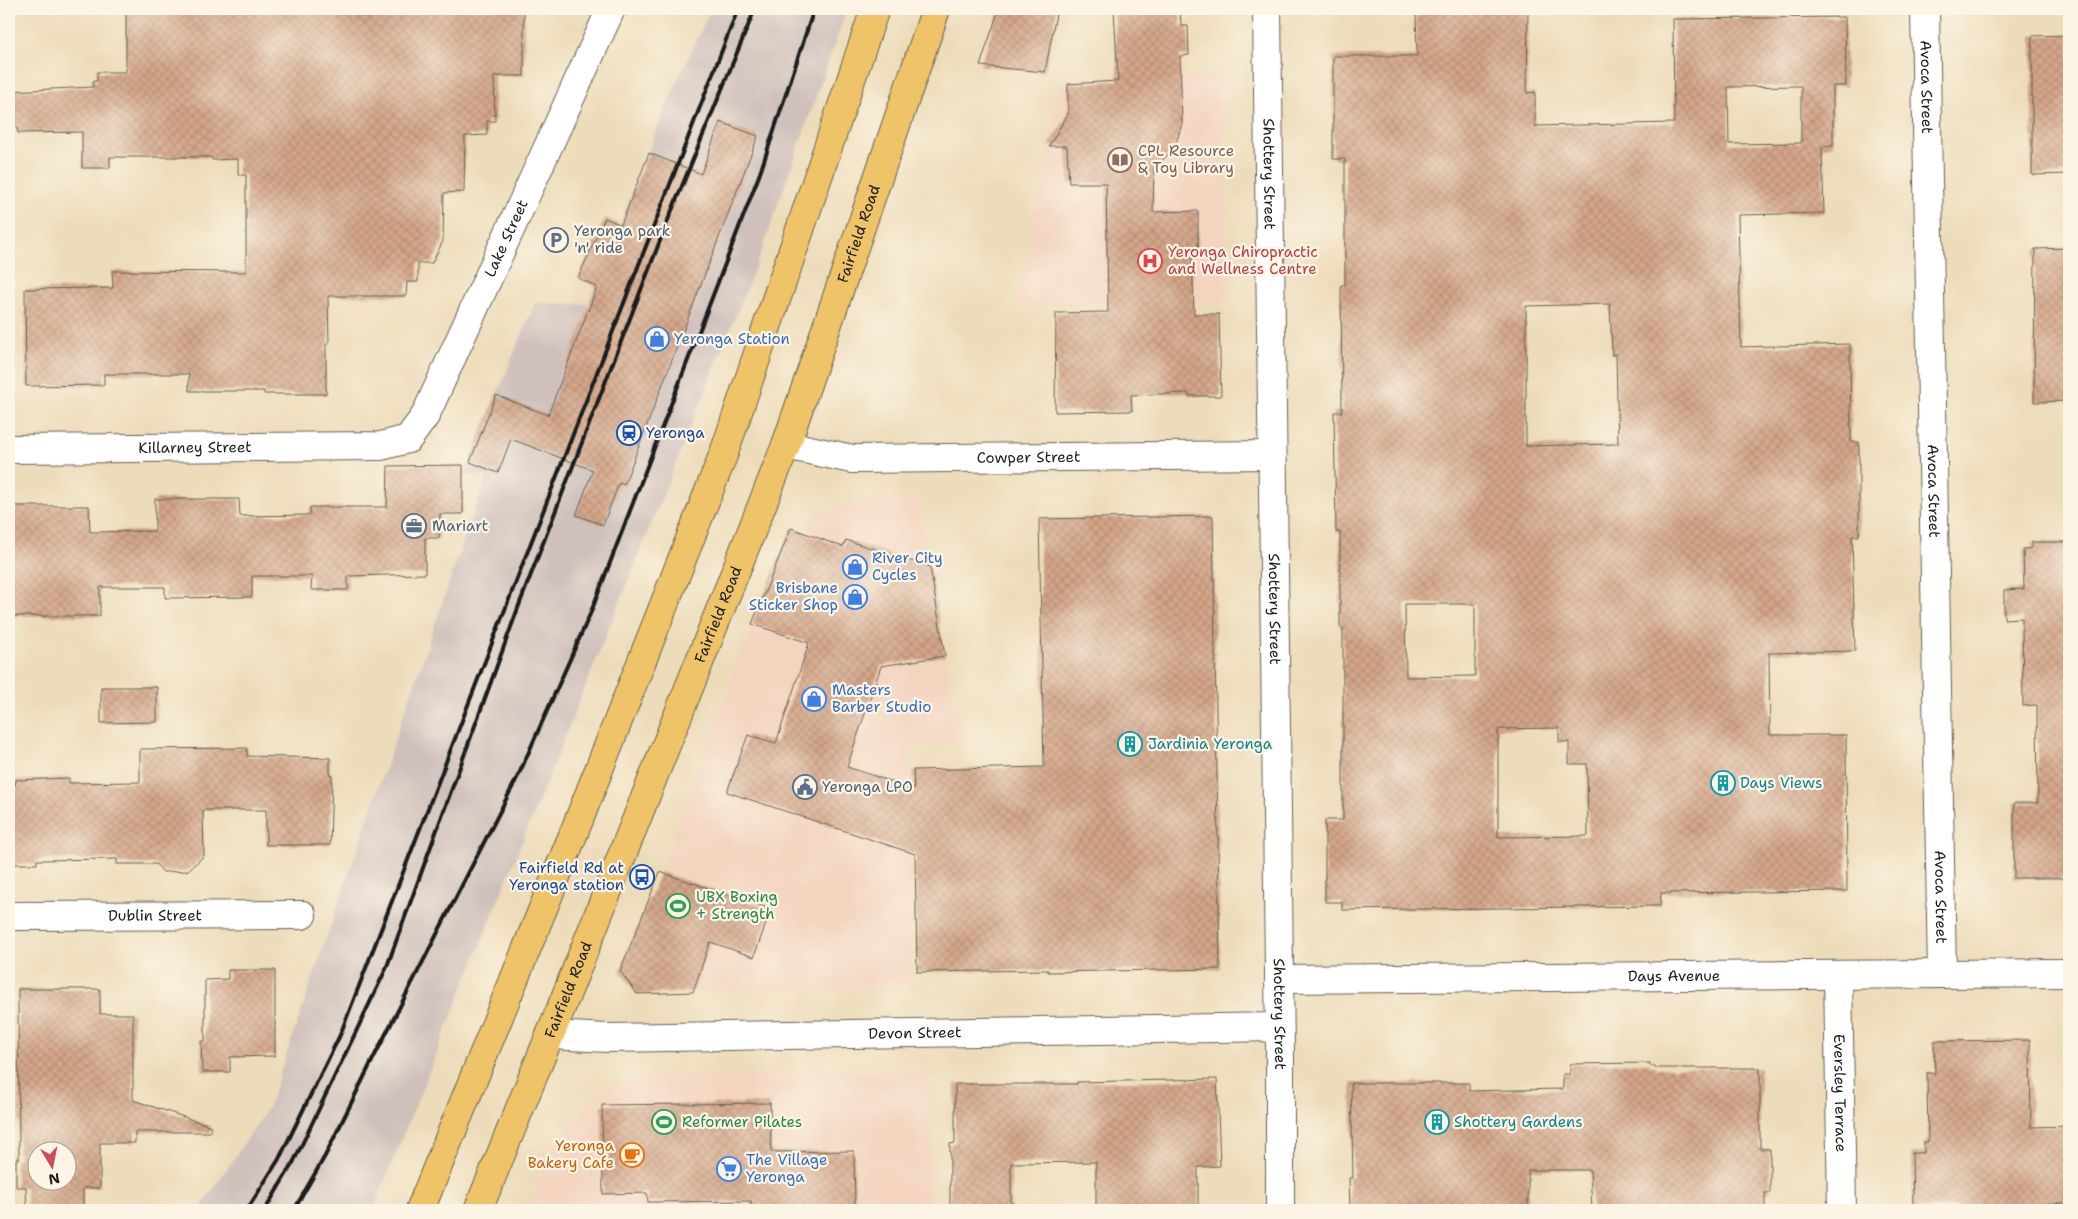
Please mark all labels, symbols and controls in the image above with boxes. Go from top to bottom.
street label: Avoca Street [1916,40,1937,134]
street label: Shottery Street [1258,118,1280,230]
place label: CPL Resource & Toy Library [1138,141,1234,178]
library icon: CPL Resource & Toy Library [1107,147,1133,173]
street label: Fairfield Road [833,182,885,286]
street label: Lake Street [480,196,533,280]
place label: Yeronga park 'n' ride [574,221,670,258]
parking icon: Yeronga park 'n' ride [543,227,569,253]
place label: Yeronga Chiropractic and Wellness Centre [1168,242,1318,279]
hospital icon: Yeronga Chiropractic and Wellness Centre [1137,248,1163,274]
shop icon: Yeronga Station [644,326,670,352]
place label: Yeronga Station [674,329,790,349]
station icon: Yeronga [616,420,642,446]
place label: Yeronga [646,423,705,443]
street label: Killarney Street [138,437,252,458]
street label: Avoca Street [1923,444,1944,538]
street label: Cowper Street [977,447,1081,468]
office icon: Mariart [401,513,427,539]
place label: Mariart [432,516,488,536]
place label: River City Cycles [872,548,943,585]
street label: Shottery Street [1264,553,1285,665]
shop icon: River City Cycles [842,554,868,580]
street label: Fairfield Road [690,563,747,666]
place label: Brisbane Sticker Shop [749,578,838,615]
shop icon: Brisbane Sticker Shop [842,584,868,610]
place label: Masters Barber Studio [832,680,931,717]
shop icon: Masters Barber Studio [801,686,827,712]
building icon: Jardinia Yeronga [1117,731,1143,757]
place label: Jardinia Yeronga [1148,734,1273,754]
building icon: Days Views [1710,770,1736,796]
place label: Days Views [1740,773,1822,793]
public building icon: Yeronga LPO [792,774,818,800]
place label: Yeronga LPO [822,777,913,797]
street label: Avoca Street [1930,850,1951,944]
place label: Fairfield Rd at Yeronga station [509,858,624,895]
bus stop icon: Fairfield Rd at Yeronga station [629,864,655,890]
place label: UBX Boxing + Strength [696,887,778,924]
sports icon: UBX Boxing + Strength [665,893,691,919]
street label: Dublin Street [108,905,202,926]
street label: Fairfield Road [540,938,597,1041]
street label: Shottery Street [1269,958,1290,1070]
street label: Days Avenue [1628,966,1720,986]
street label: Devon Street [868,1022,962,1044]
street label: Eversley Terrace [1829,1034,1851,1152]
sports icon: Reformer Pilates [651,1109,677,1135]
building icon: Shottery Gardens [1424,1109,1450,1135]
place label: Reformer Pilates [682,1112,802,1132]
place label: Shottery Gardens [1454,1112,1583,1132]
place label: Yeronga Bakery Cafe [528,1136,615,1173]
north arrow [28,1142,78,1192]
cafe icon: Yeronga Bakery Cafe [619,1142,645,1168]
place label: The Village Yeronga [746,1150,827,1187]
supermarket icon: The Village Yeronga [716,1156,742,1182]
text: N [47,1169,61,1189]

